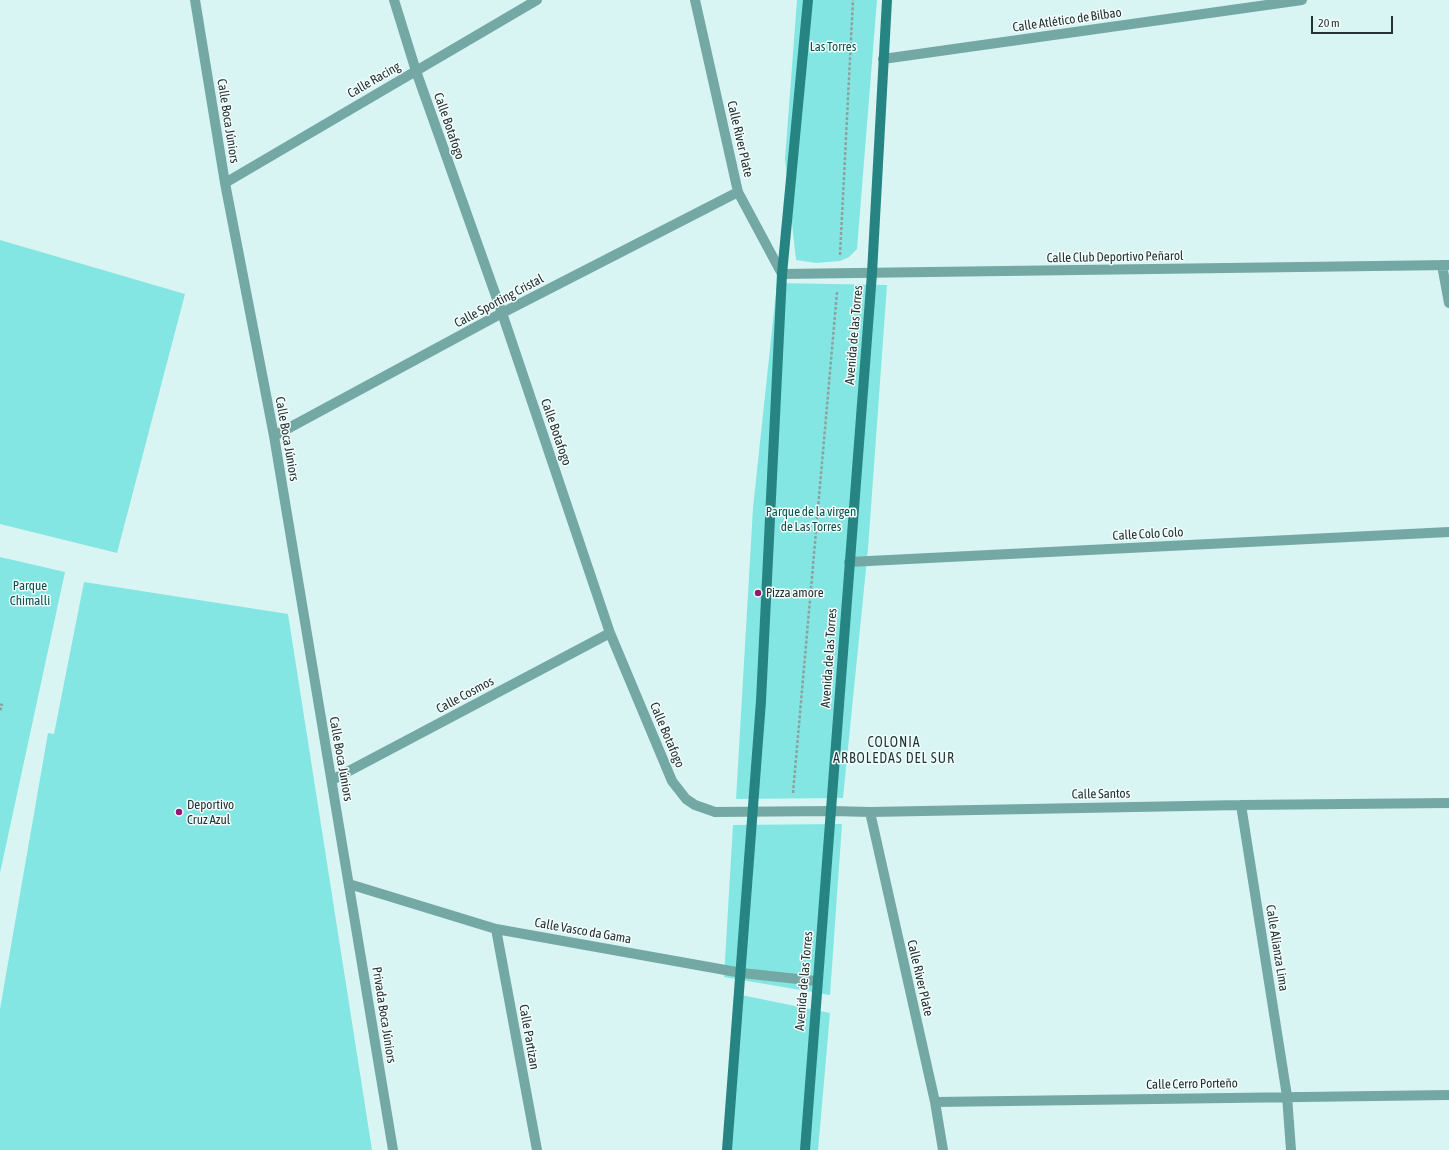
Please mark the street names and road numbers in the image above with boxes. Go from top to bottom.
street label: Calle Atlético de Bilbao [1012,5,1122,35]
street label: Calle Racing [345,59,403,101]
street label: Calle Boca Júniors [214,78,242,164]
street label: Calle Botafogo [430,91,468,161]
street label: Calle River Plate [724,99,756,179]
street label: Calle Club Deportivo Peñarol [1047,248,1183,266]
street label: Calle Sporting Cristal [452,271,546,331]
street label: Avenida de las Torres [842,285,866,385]
street label: Calle Boca Júniors [272,396,302,482]
street label: Calle Botafogo [537,397,575,467]
street label: Calle Colo Colo [1112,524,1184,544]
street label: Avenida de las Torres [818,608,840,708]
street label: Calle Cosmos [434,673,496,717]
street label: Calle Botafogo [646,700,688,770]
street label: Calle Boca Júniors [326,716,356,802]
street label: Calle Santos [1072,786,1130,802]
street label: Calle Alianza Lima [1262,904,1292,992]
street label: Calle Vasco da Gama [533,915,633,947]
street label: Avenida de las Torres [792,931,816,1031]
street label: Calle River Plate [904,938,936,1018]
street label: Privada Boca Júniors [369,966,399,1064]
street label: Calle Partizan [516,1003,542,1071]
street label: Calle Cerro Porteño [1146,1075,1238,1093]

